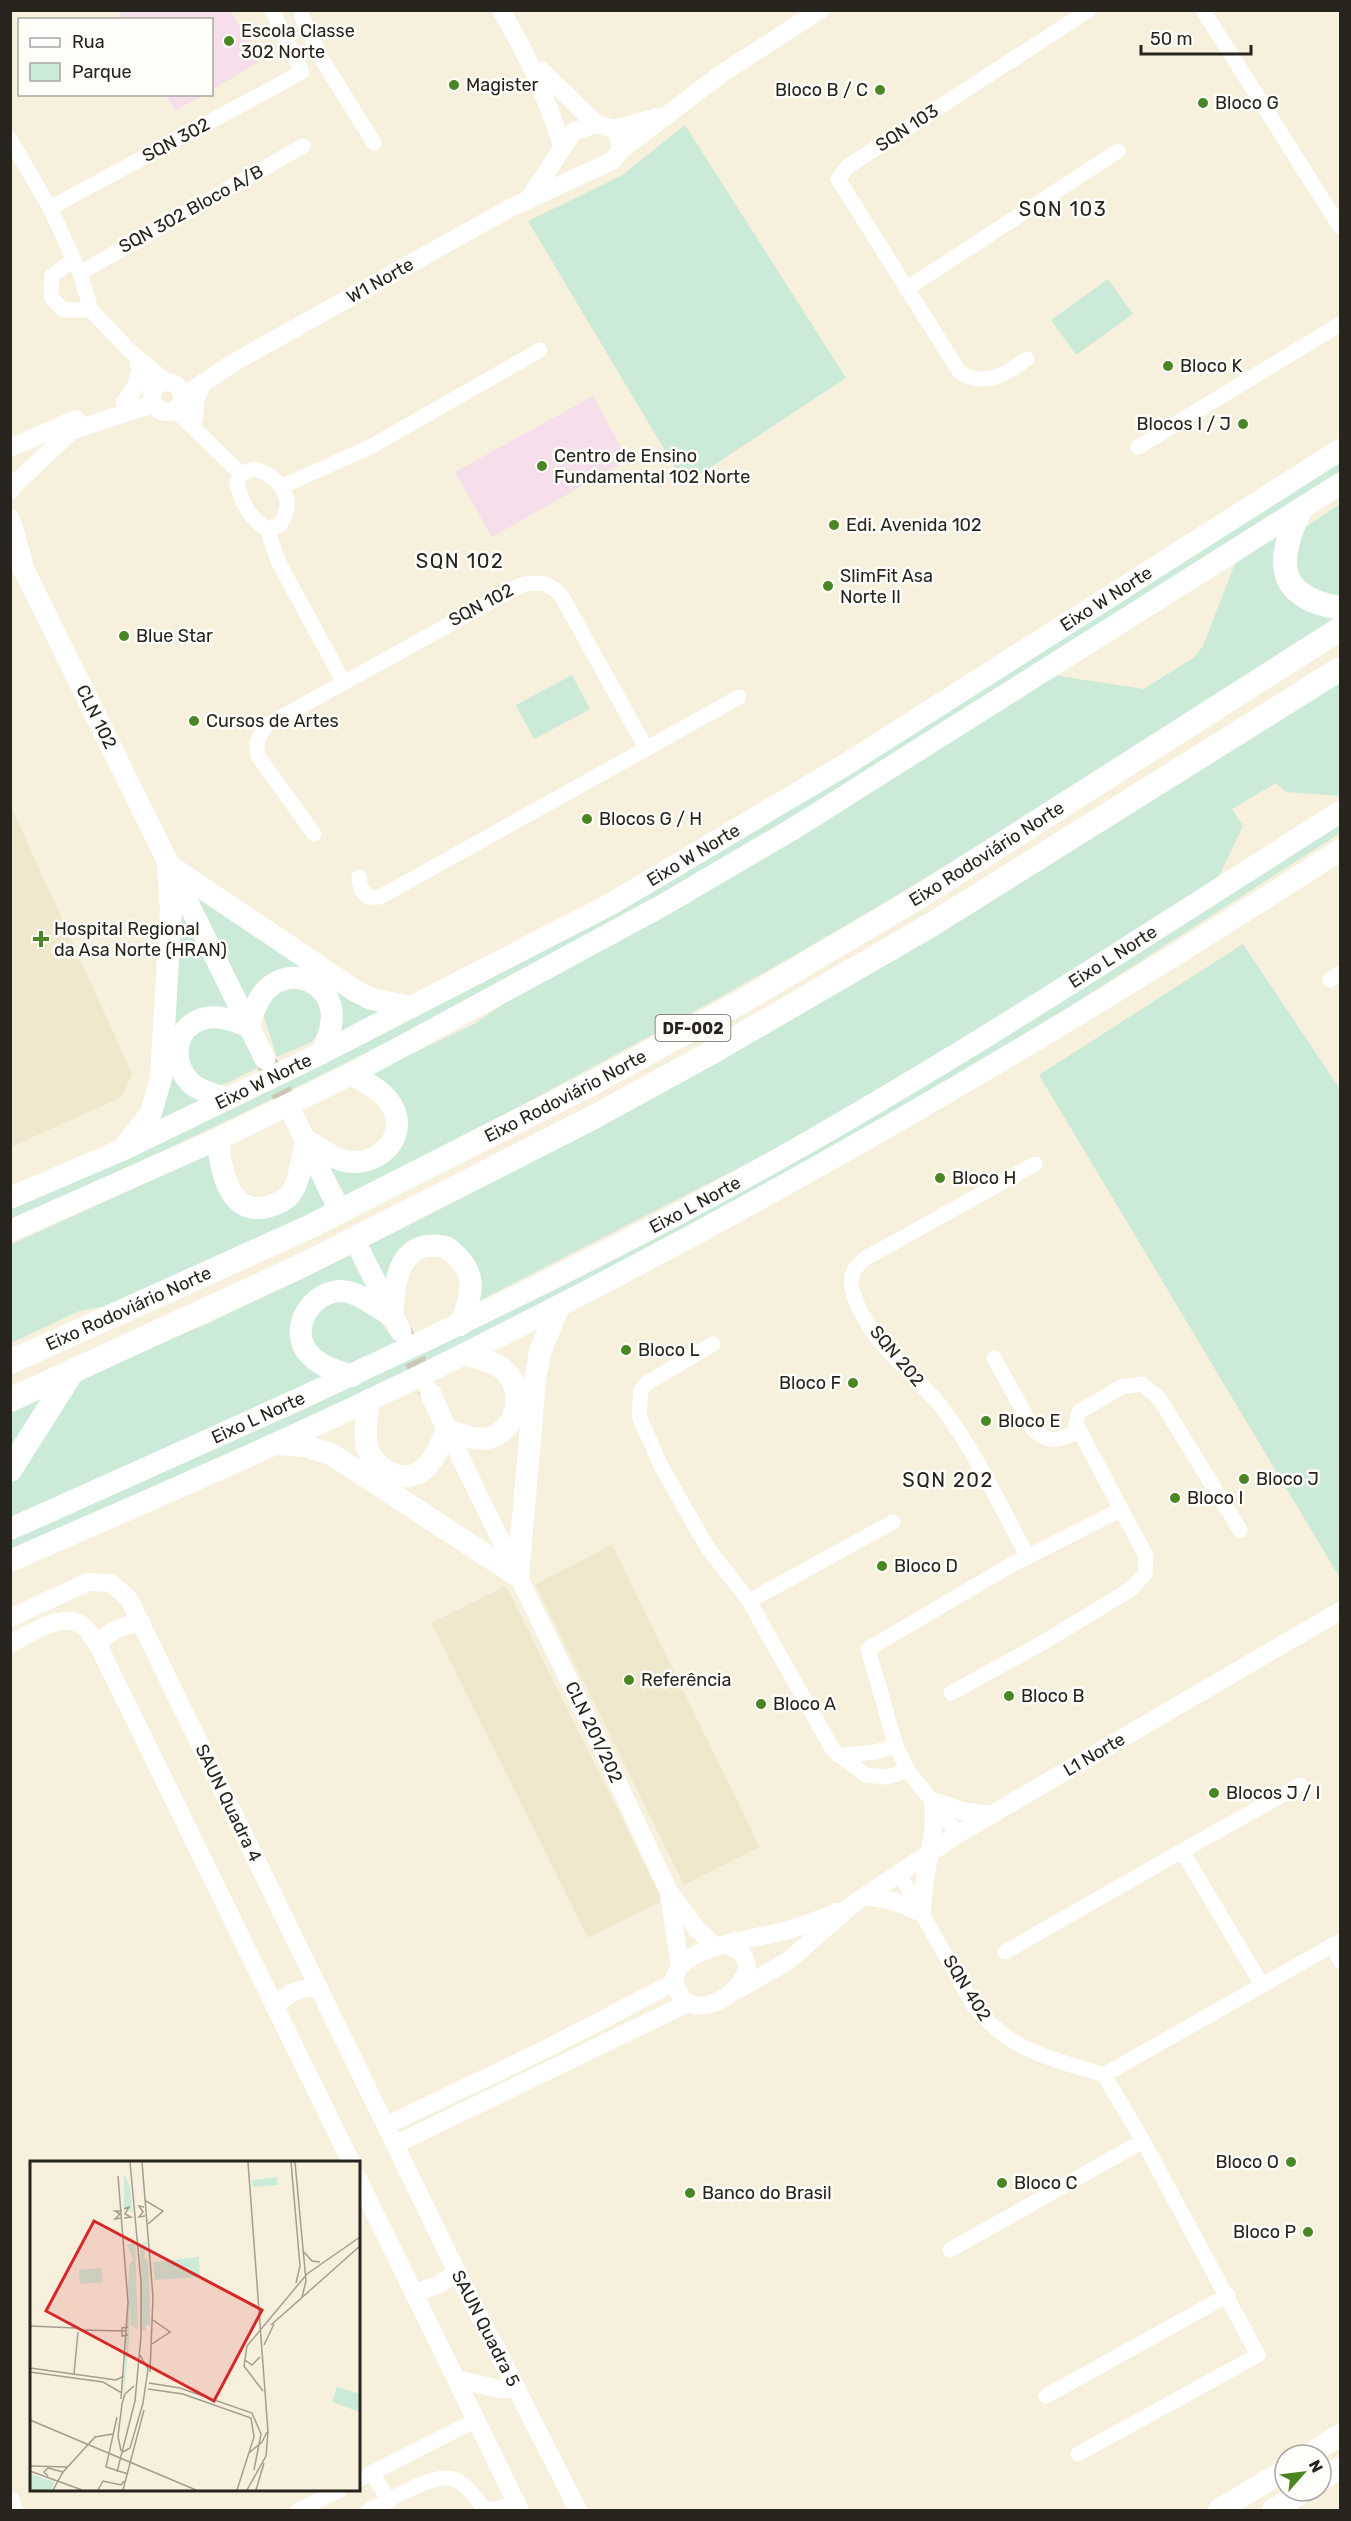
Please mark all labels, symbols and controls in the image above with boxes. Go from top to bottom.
legend [18,18,213,96]
scale bar [1141,18,1250,56]
place label: Escola Classe 302 Norte [241,20,355,63]
text: 50 m [1150,28,1193,50]
text: Rua [72,31,105,53]
marker: Escola Classe 302 Norte [222,34,236,48]
text: Parque [72,61,132,83]
place label: Magister [466,74,539,96]
marker: Magister [447,78,461,92]
place label: Bloco B / C [775,79,868,101]
marker: Bloco B / C [873,83,887,97]
place label: Bloco G [1215,92,1279,114]
marker: Bloco G [1196,96,1210,110]
street label: SQN 103 [872,100,942,156]
street label: SQN 302 [139,113,213,167]
street label: SQN 302 Bloco A/B [115,160,267,258]
district label: SQN 103 [1019,197,1107,221]
street label: W1 Norte [343,253,418,308]
place label: Bloco K [1180,355,1242,377]
marker: Bloco K [1161,359,1175,373]
place label: Blocos I / J [1137,413,1231,435]
marker: Blocos I / J [1236,417,1250,431]
place label: Centro de Ensino Fundamental 102 Norte [554,445,750,488]
marker: Centro de Ensino Fundamental 102 Norte [535,459,549,473]
place label: Edi. Avenida 102 [846,514,982,536]
marker: Edi. Avenida 102 [827,518,841,532]
district label: SQN 102 [416,549,504,573]
street label: Eixo W Norte [1056,561,1156,636]
place label: SlimFit Asa Norte II [840,565,933,608]
street label: SQN 102 [445,579,517,631]
marker: SlimFit Asa Norte II [821,579,835,593]
place label: Blue Star [136,625,213,647]
marker: Blue Star [117,629,131,643]
street label: CLN 102 [71,681,121,752]
place label: Cursos de Artes [206,710,339,732]
marker: Cursos de Artes [187,714,201,728]
street label: Eixo Rodoviário Norte [905,797,1068,911]
place label: Blocos G / H [599,808,702,830]
marker: Blocos G / H [580,812,594,826]
street label: Eixo W Norte [643,819,744,891]
place label: Hospital Regional da Asa Norte (HRAN) [54,918,227,961]
street label: Eixo L Norte [1065,921,1161,993]
marker: Hospital Regional da Asa Norte (HRAN) [32,930,50,948]
road number: DF-002 [656,1015,730,1041]
street label: Eixo Rodoviário Norte [481,1045,650,1147]
street label: Eixo W Norte [212,1049,315,1114]
place label: Bloco H [952,1167,1016,1189]
street label: Eixo L Norte [646,1171,744,1238]
marker: Bloco H [933,1171,947,1185]
street label: Eixo Rodoviário Norte [42,1262,215,1355]
street label: SQN 202 [865,1321,929,1391]
place label: Bloco L [638,1339,700,1361]
marker: Bloco L [619,1343,633,1357]
place label: Bloco F [779,1372,841,1394]
marker: Bloco F [846,1376,860,1390]
street label: Eixo L Norte [208,1387,308,1448]
place label: Bloco E [998,1410,1060,1432]
marker: Bloco E [979,1414,993,1428]
district label: SQN 202 [902,1468,994,1492]
place label: Bloco J [1256,1468,1319,1490]
marker: Bloco J [1237,1472,1251,1486]
place label: Bloco I [1187,1487,1243,1509]
marker: Bloco I [1168,1491,1182,1505]
place label: Bloco D [894,1555,958,1577]
marker: Bloco D [875,1559,889,1573]
place label: Referência [641,1669,731,1691]
marker: Referência [622,1673,636,1687]
street label: CLN 201/202 [560,1678,627,1786]
place label: Bloco B [1021,1685,1084,1707]
marker: Bloco B [1002,1689,1016,1703]
place label: Bloco A [773,1693,836,1715]
marker: Bloco A [754,1697,768,1711]
street label: L1 Norte [1059,1728,1129,1781]
street label: SAUN Quadra 4 [190,1741,266,1866]
place label: Blocos J / I [1226,1782,1320,1804]
marker: Blocos J / I [1207,1786,1221,1800]
street label: SQN 402 [938,1951,996,2025]
place label: Bloco O [1215,2151,1279,2173]
marker: Bloco O [1284,2155,1298,2169]
inset map [30,2161,360,2491]
place label: Bloco C [1014,2172,1077,2194]
marker: Bloco C [995,2176,1009,2190]
place label: Banco do Brasil [702,2182,832,2204]
marker: Banco do Brasil [683,2186,697,2200]
place label: Bloco P [1233,2221,1296,2243]
marker: Bloco P [1301,2225,1315,2239]
street label: SAUN Quadra 5 [447,2266,524,2390]
north arrow [1273,2443,1333,2503]
text: N [1305,2457,1327,2476]

